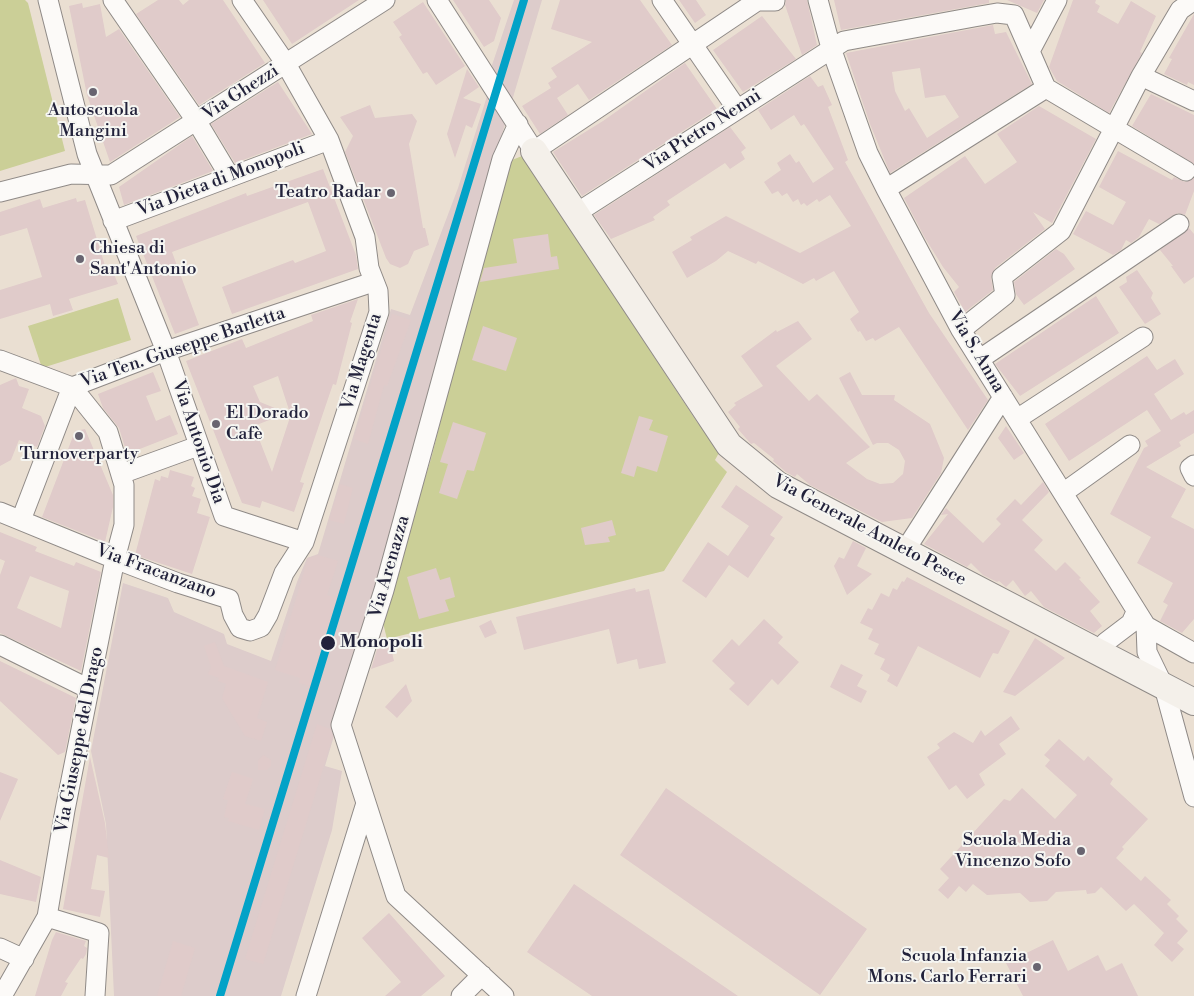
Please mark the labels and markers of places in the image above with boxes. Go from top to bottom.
marker: Autoscuola Mangini [87,86,99,98]
place label: Autoscuola Mangini [48,100,138,142]
place label: Teatro Radar [275,182,381,204]
marker: Teatro Radar [385,187,397,199]
place label: Chiesa di Sant'Antonio [90,238,197,280]
marker: Chiesa di Sant'Antonio [74,253,86,265]
place label: El Dorado Cafè [226,403,309,446]
marker: El Dorado Cafè [210,418,222,430]
marker: Turnoverparty [73,430,85,442]
place label: Turnoverparty [20,444,138,466]
place label: Monopoli [340,632,423,654]
marker: Monopoli [319,634,337,652]
place label: Scuola Media Vincenzo Sofo [955,830,1071,872]
marker: Scuola Media Vincenzo Sofo [1075,845,1087,857]
place label: Scuola Infanzia Mons. Carlo Ferrari [868,946,1027,989]
marker: Scuola Infanzia Mons. Carlo Ferrari [1031,961,1043,973]

